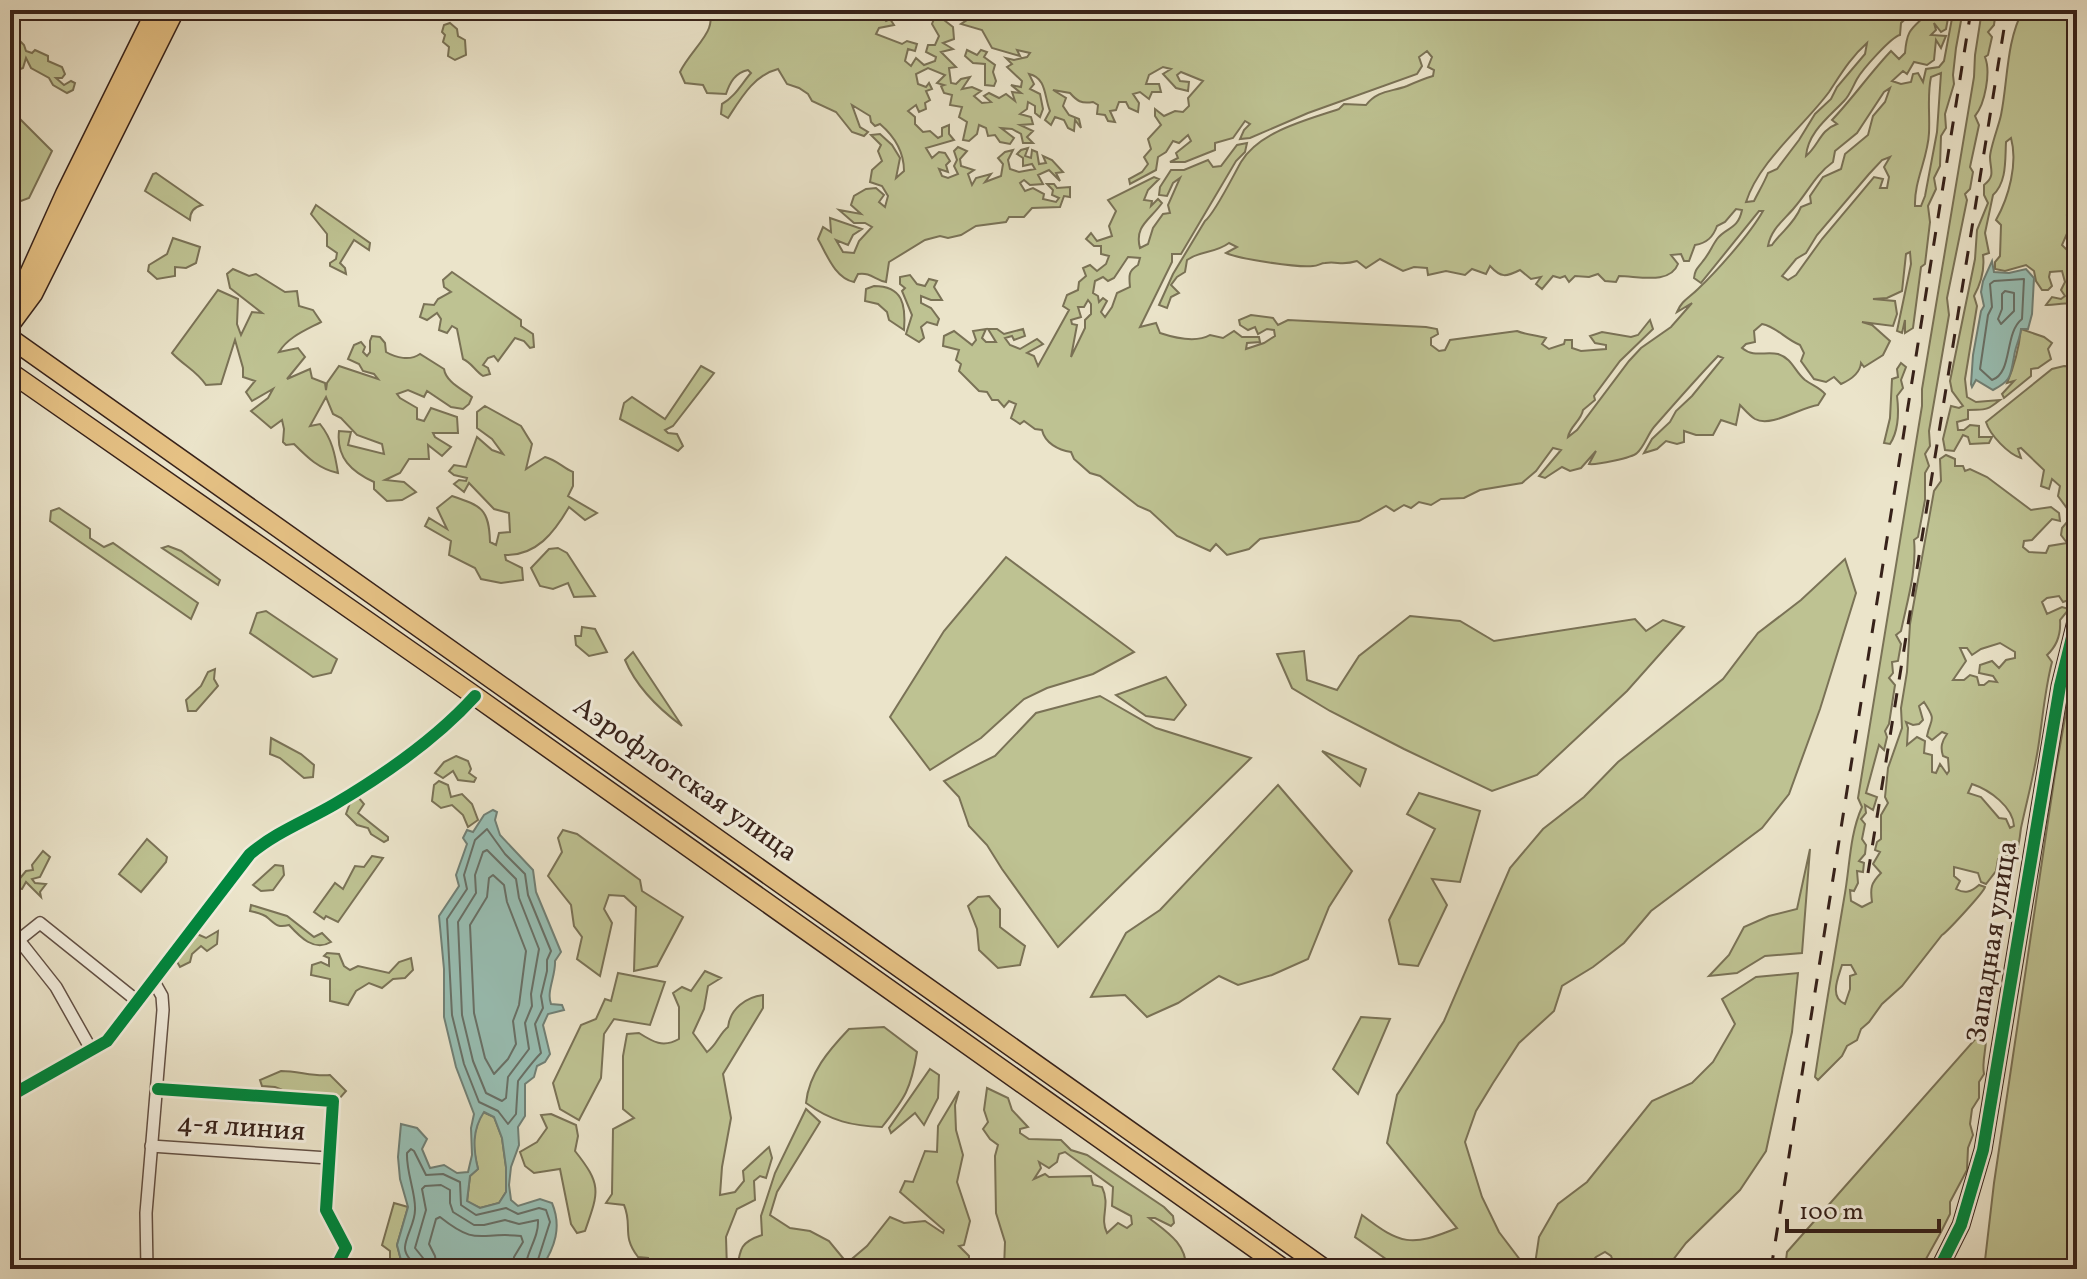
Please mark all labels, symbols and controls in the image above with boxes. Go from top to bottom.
street label: Аэрофлотская улица [565,688,805,872]
street label: Западная улица [1958,838,2028,1046]
street label: 4-я линия [176,1104,306,1152]
scale bar [1787,1183,1939,1233]
text: 100 m [1799,1196,1864,1230]

